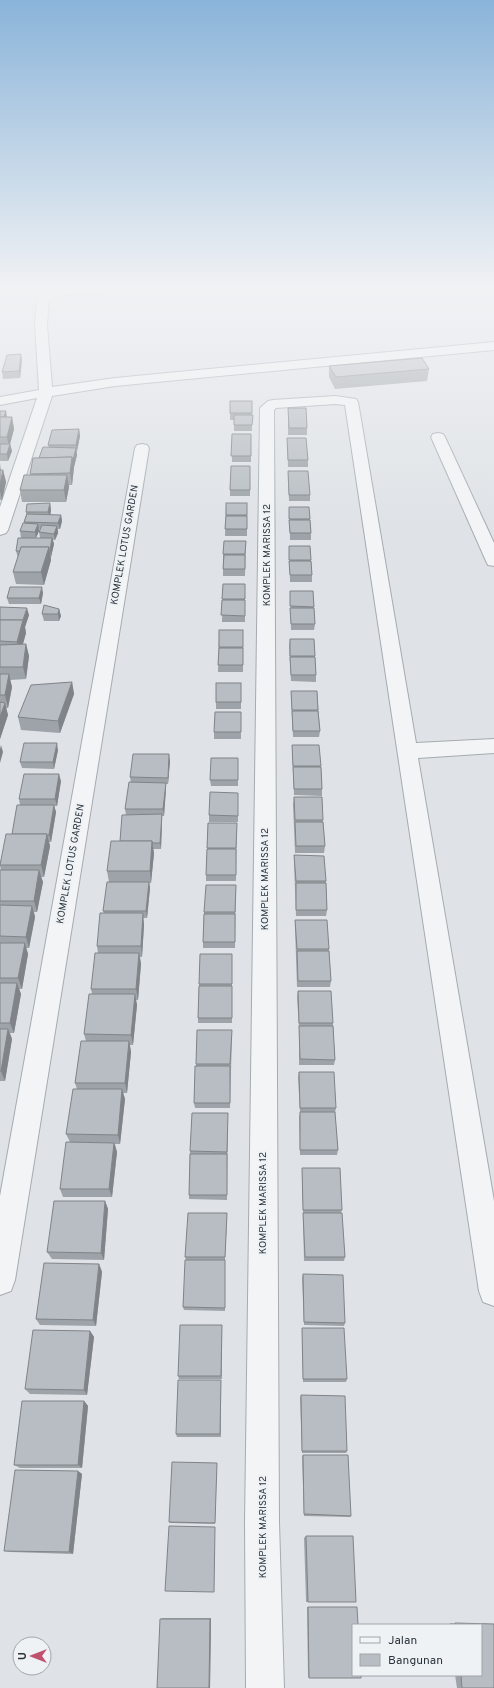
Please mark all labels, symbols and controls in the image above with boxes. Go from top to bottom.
street label: KOMPLEK LOTUS GARDEN [108,484,142,606]
street label: KOMPLEK MARISSA 12 [261,504,274,606]
street label: KOMPLEK LOTUS GARDEN [54,803,88,925]
street label: KOMPLEK MARISSA 12 [259,828,272,930]
street label: KOMPLEK MARISSA 12 [257,1152,270,1254]
street label: KOMPLEK MARISSA 12 [257,1476,270,1578]
legend [352,1624,482,1676]
text: Jalan [388,1633,417,1649]
north arrow [12,1636,52,1676]
text: U [16,1652,30,1660]
text: Bangunan [388,1653,443,1669]

